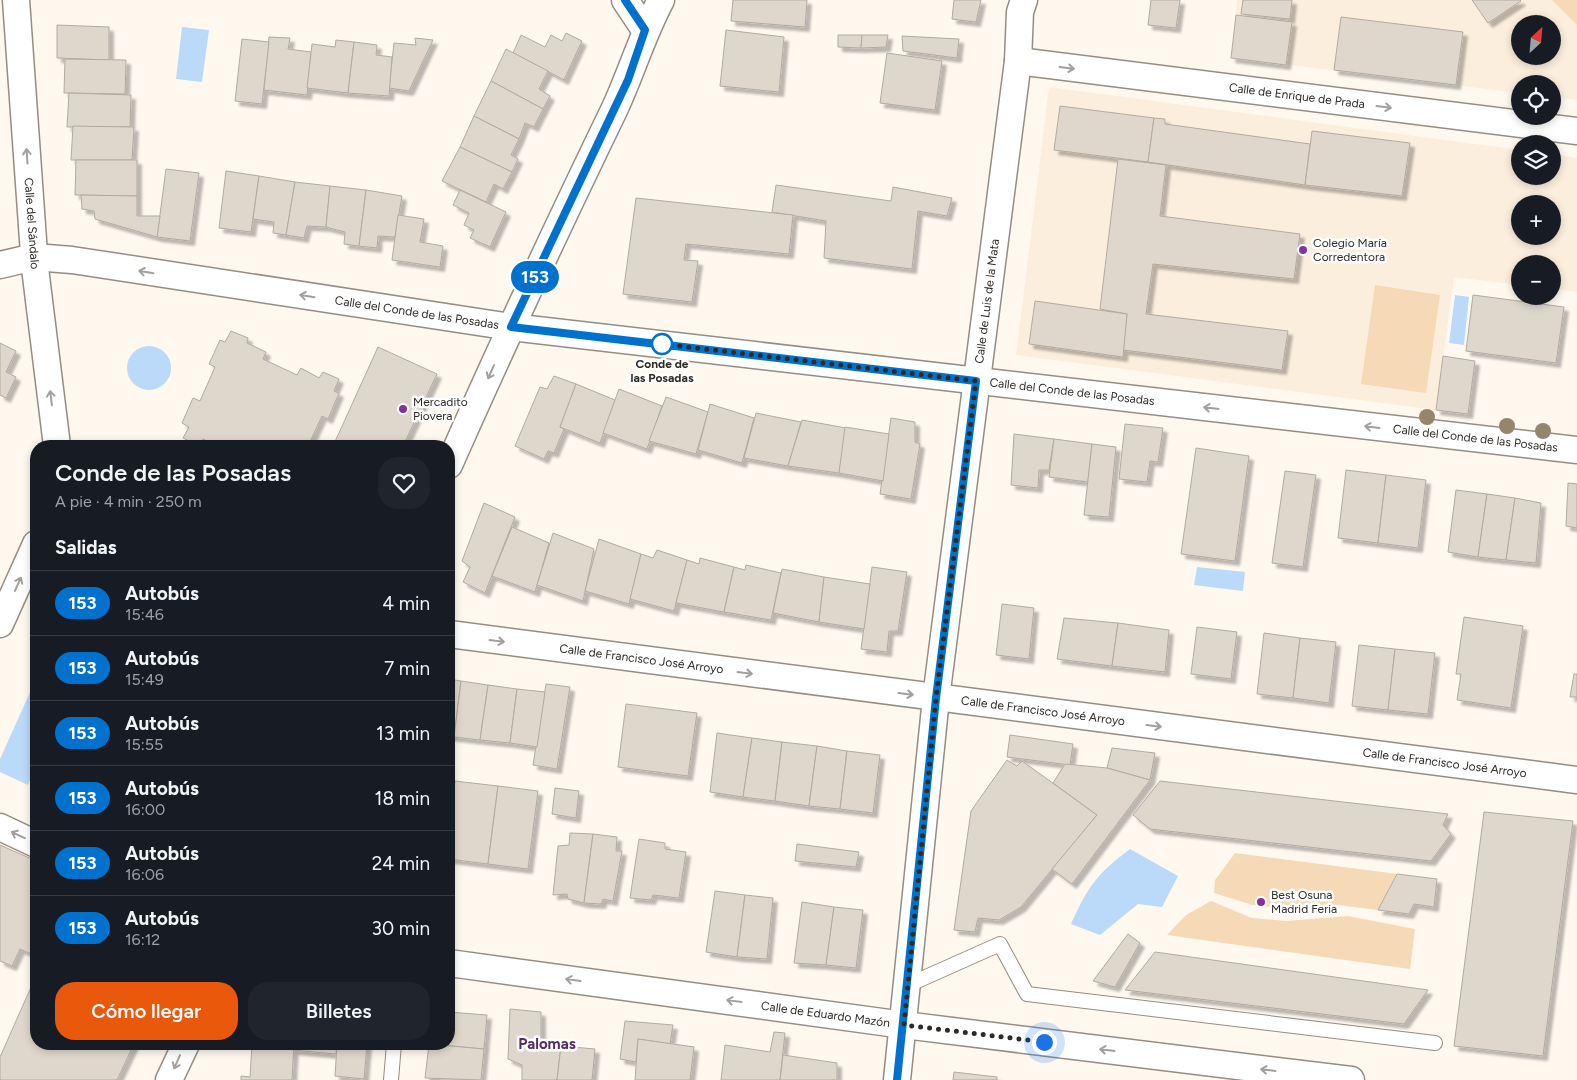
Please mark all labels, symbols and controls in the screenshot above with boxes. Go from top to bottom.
north arrow [1511,15,1561,65]
map controls [1511,15,1561,305]
one-way arrow [1058,63,1074,73]
button: locate [1511,75,1561,125]
street label: Calle de Enrique de Prada [1228,80,1366,111]
one-way arrow [1376,102,1392,112]
button: layers [1511,135,1561,185]
one-way arrow [22,149,31,165]
street label: Calle del Sándalo [22,177,42,270]
button: + [1511,195,1561,245]
place label: Colegio María Corredentora [1313,236,1387,264]
street label: Calle de Luis de la Mata [972,238,1002,364]
marker: Colegio María Corredentora [1297,244,1309,256]
button: − [1511,255,1561,305]
line badge: 153 [506,261,564,293]
one-way arrow [138,266,154,276]
text: 153 [521,266,549,288]
one-way arrow [299,291,315,301]
street label: Calle del Conde de las Posadas [334,293,500,332]
marker: Conde de las Posadas [651,333,673,355]
place label: Conde de las Posadas [630,357,694,385]
one-way arrow [485,364,495,379]
street label: Calle del Conde de las Posadas [989,375,1156,408]
one-way arrow [46,390,56,406]
place label: Mercadito Piovera [413,395,468,423]
marker: Mercadito Piovera [397,403,409,415]
one-way arrow [1203,403,1219,413]
one-way arrow [1364,422,1380,432]
street label: Calle del Conde de las Posadas [1392,422,1559,455]
button: heart [378,457,430,509]
text: Conde de las Posadas [55,458,291,487]
text: A pie · 4 min · 250 m [55,492,202,511]
text: Salidas [55,536,117,559]
one-way arrow [14,577,24,592]
text: Autobús [125,582,199,605]
text: 153 [68,592,97,614]
text: 4 min [382,592,430,615]
text: 15:46 [125,605,164,624]
one-way arrow [489,636,505,646]
street label: Calle de Francisco José Arroyo [559,641,724,676]
text: Autobús [125,647,199,670]
text: 153 [68,657,97,679]
text: 7 min [384,657,430,680]
one-way arrow [737,668,753,678]
text: 15:49 [125,670,164,689]
one-way arrow [898,689,914,699]
street label: Calle de Francisco José Arroyo [960,693,1126,728]
text: Autobús [125,712,199,735]
one-way arrow [1146,721,1162,731]
text: 153 [68,722,97,744]
text: 13 min [376,722,430,745]
text: 15:55 [125,735,163,754]
street label: Calle de Francisco José Arroyo [1362,745,1528,780]
text: Autobús [125,777,199,800]
text: 153 [68,787,97,809]
text: 18 min [375,787,430,810]
text: 16:00 [125,800,165,819]
one-way arrow [11,830,26,840]
text: Autobús [125,842,199,865]
text: 153 [68,852,97,874]
text: 24 min [372,852,430,875]
text: 16:06 [125,865,164,884]
place label: Best Osuna Madrid Feria [1271,888,1337,916]
marker: Best Osuna Madrid Feria [1255,896,1267,908]
text: Autobús [125,907,199,930]
text: 153 [68,917,97,939]
text: 30 min [372,917,430,940]
text: 16:12 [125,930,160,949]
one-way arrow [566,975,582,985]
button: Cómo llegar [55,982,238,1040]
button: Billetes [248,982,430,1040]
one-way arrow [727,996,743,1006]
street label: Calle de Eduardo Mazón [760,999,891,1030]
your location [1032,1030,1057,1055]
district label: Palomas [518,1035,576,1053]
one-way arrow [1099,1045,1115,1055]
one-way arrow [172,1054,182,1069]
one-way arrow [1261,1065,1277,1075]

